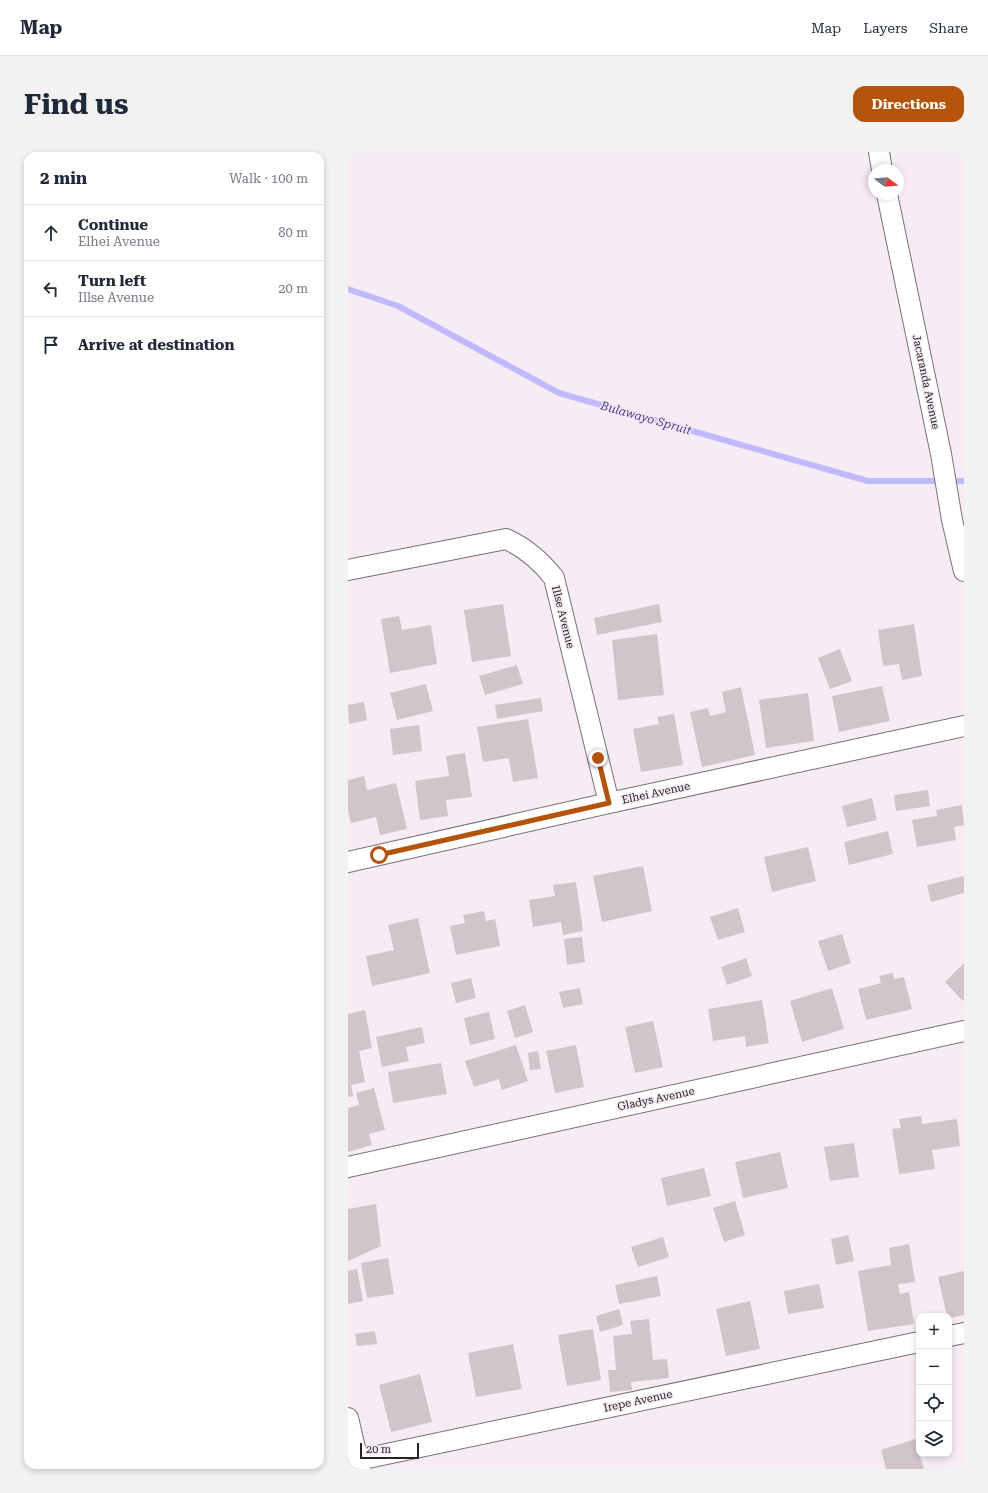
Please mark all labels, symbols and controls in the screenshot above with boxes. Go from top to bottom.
text: Map [20,16,62,39]
text: Map [811,20,841,36]
text: Layers [863,20,907,36]
text: Share [929,20,968,36]
button: Directions [853,86,964,122]
text: Find us [24,88,128,121]
north arrow [868,164,904,200]
text: 2 min [40,168,87,188]
text: Walk · 100 m [229,171,308,186]
text: Continue [78,216,148,234]
icon: ahead [40,222,62,244]
text: 80 m [278,225,308,240]
text: Elhei Avenue [78,234,160,249]
text: Turn left [78,272,146,290]
icon: left [40,278,62,300]
text: 20 m [278,281,308,296]
text: Illse Avenue [78,290,154,305]
street label: Jacaranda Avenue [910,333,942,431]
icon: arrive [40,334,62,356]
text: Arrive at destination [78,336,234,354]
water label: Bulawayo Spruit [598,398,694,438]
street label: Illse Avenue [549,584,577,650]
route end [589,749,607,767]
street label: Elhei Avenue [621,779,691,807]
route start [370,846,388,864]
street label: Gladys Avenue [616,1084,696,1114]
map controls [916,1313,952,1457]
button: + [916,1313,952,1349]
button: − [916,1349,952,1385]
button: locate [916,1385,952,1421]
street label: Irepe Avenue [602,1387,674,1415]
button: layers [916,1421,952,1457]
scale bar [360,1441,419,1460]
text: 20 m [366,1443,391,1456]

